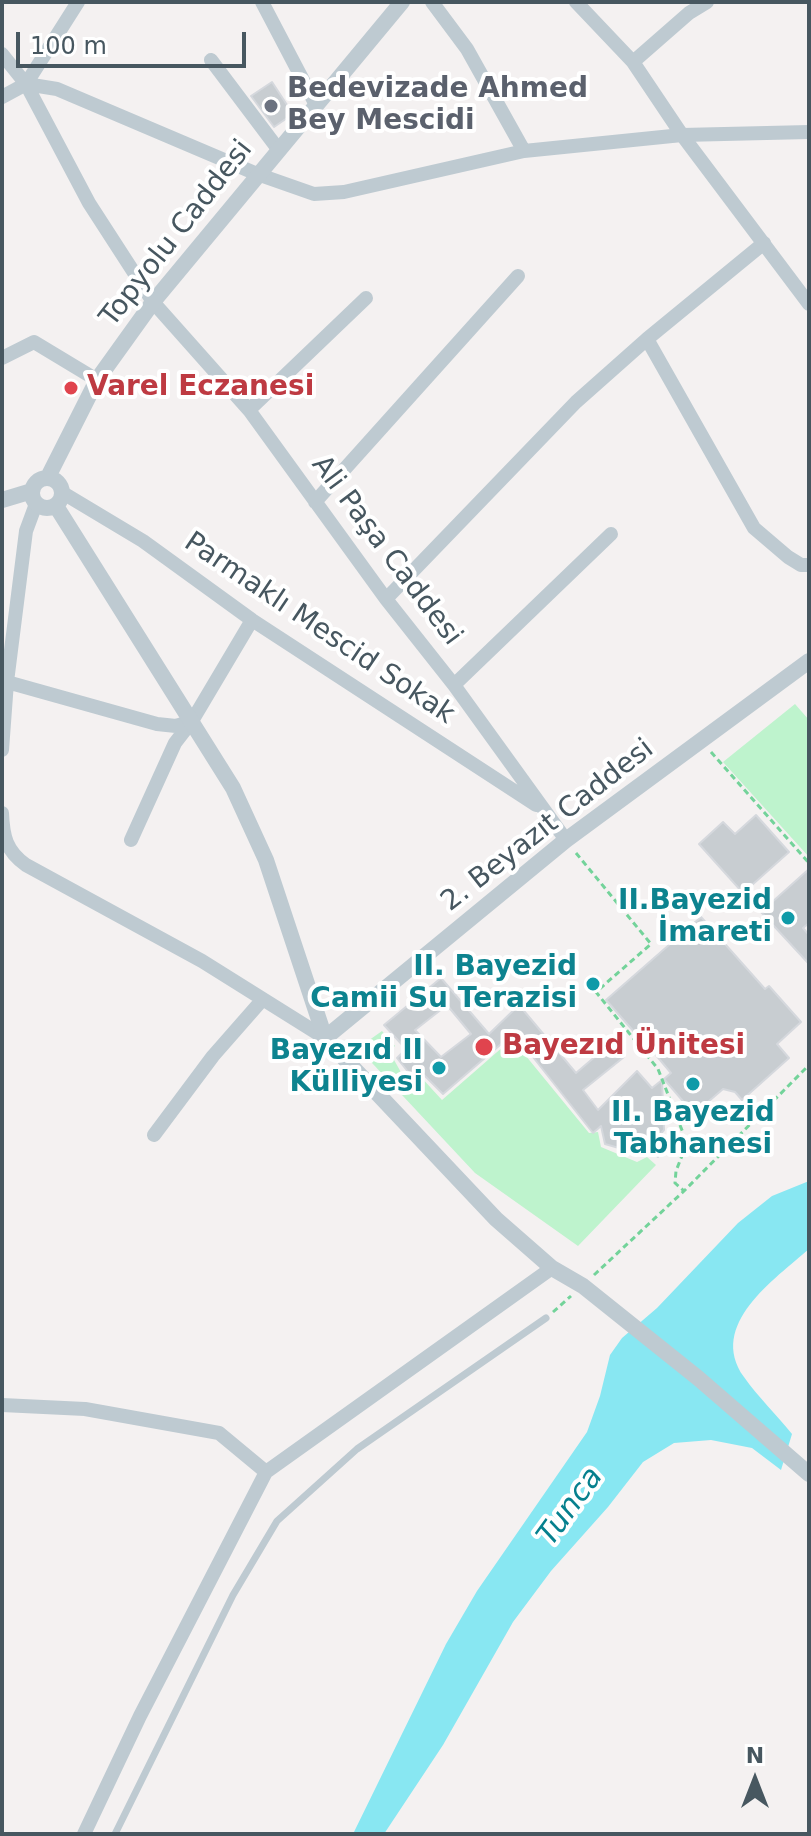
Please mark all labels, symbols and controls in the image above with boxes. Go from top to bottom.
scale bar [20,16,250,66]
text: 100 m [30,32,107,60]
place label: Bedevizade Ahmed Bey Mescidi [287,73,588,139]
marker: Bedevizade Ahmed Bey Mescidi [262,97,280,115]
street label: Topyolu Caddesi [94,134,260,334]
place label: Varel Eczanesi [87,371,314,405]
marker: Varel Eczanesi [62,379,80,397]
street label: Ali Paşa Caddesi [304,449,468,653]
street label: Parmaklı Mescid Sokak [177,526,461,732]
street label: 2. Beyazıt Caddesi [435,733,661,919]
place label: II.Bayezid İmareti [618,885,772,951]
marker: II.Bayezid İmareti [779,909,797,927]
place label: II. Bayezid Camii Su Terazisi [310,951,577,1017]
marker: II. Bayezid Camii Su Terazisi [584,975,602,993]
place label: Bayezıd Ünitesi [502,1030,745,1064]
place label: Bayezıd II Külliyesi [270,1035,423,1101]
marker: Bayezıd Ünitesi [473,1036,495,1058]
marker: Bayezıd II Külliyesi [430,1059,448,1077]
marker: II. Bayezid Tabhanesi [684,1075,702,1093]
place label: II. Bayezid Tabhanesi [611,1097,775,1163]
water label: Tunca [531,1461,611,1553]
north arrow [715,1740,795,1820]
text: N [746,1743,764,1768]

